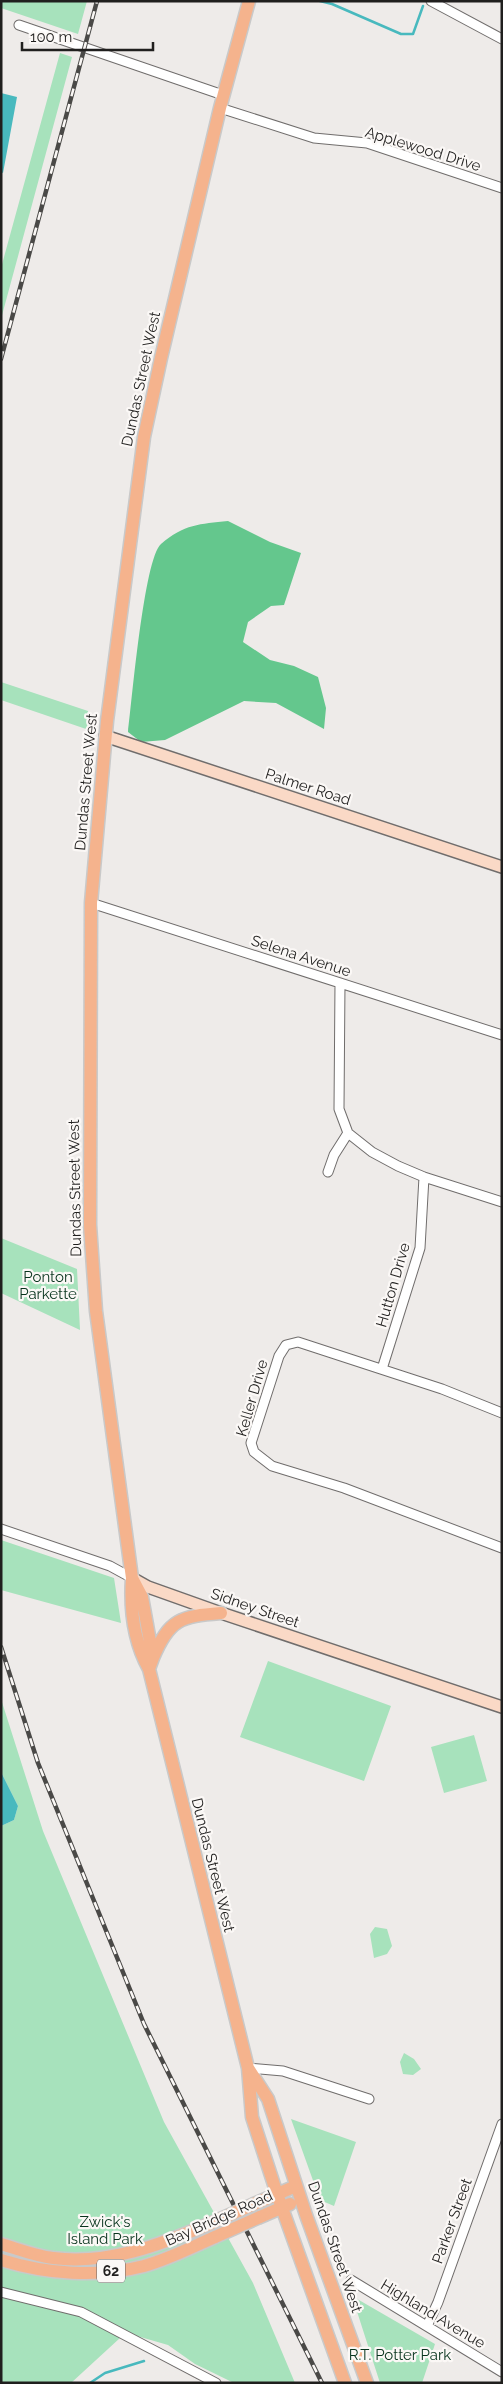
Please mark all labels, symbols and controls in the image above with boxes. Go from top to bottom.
scale bar [22,20,154,52]
text: 100 m [30,28,72,46]
street label: Applewood Drive [363,123,483,175]
street label: Dundas Street West [118,310,164,448]
street label: Dundas Street West [71,713,101,851]
street label: Palmer Road [263,765,353,809]
street label: Selena Avenue [249,931,353,981]
street label: Dundas Street West [65,1119,85,1257]
street label: Hutton Drive [372,1240,414,1329]
park label: Ponton Parkette [19,1268,77,1303]
street label: Keller Drive [232,1357,272,1439]
street label: Sidney Street [208,1584,302,1632]
street label: Dundas Street West [188,1796,238,1934]
street label: Parker Street [428,2176,476,2266]
street label: Dundas Street West [304,2179,366,2315]
street label: Bay Bridge Road [163,2186,275,2250]
park label: Zwick's Island Park [67,2213,143,2248]
road number: 62 [97,2260,125,2282]
street label: Highland Avenue [377,2276,489,2352]
park label: R.T. Potter Park [349,2346,451,2364]

